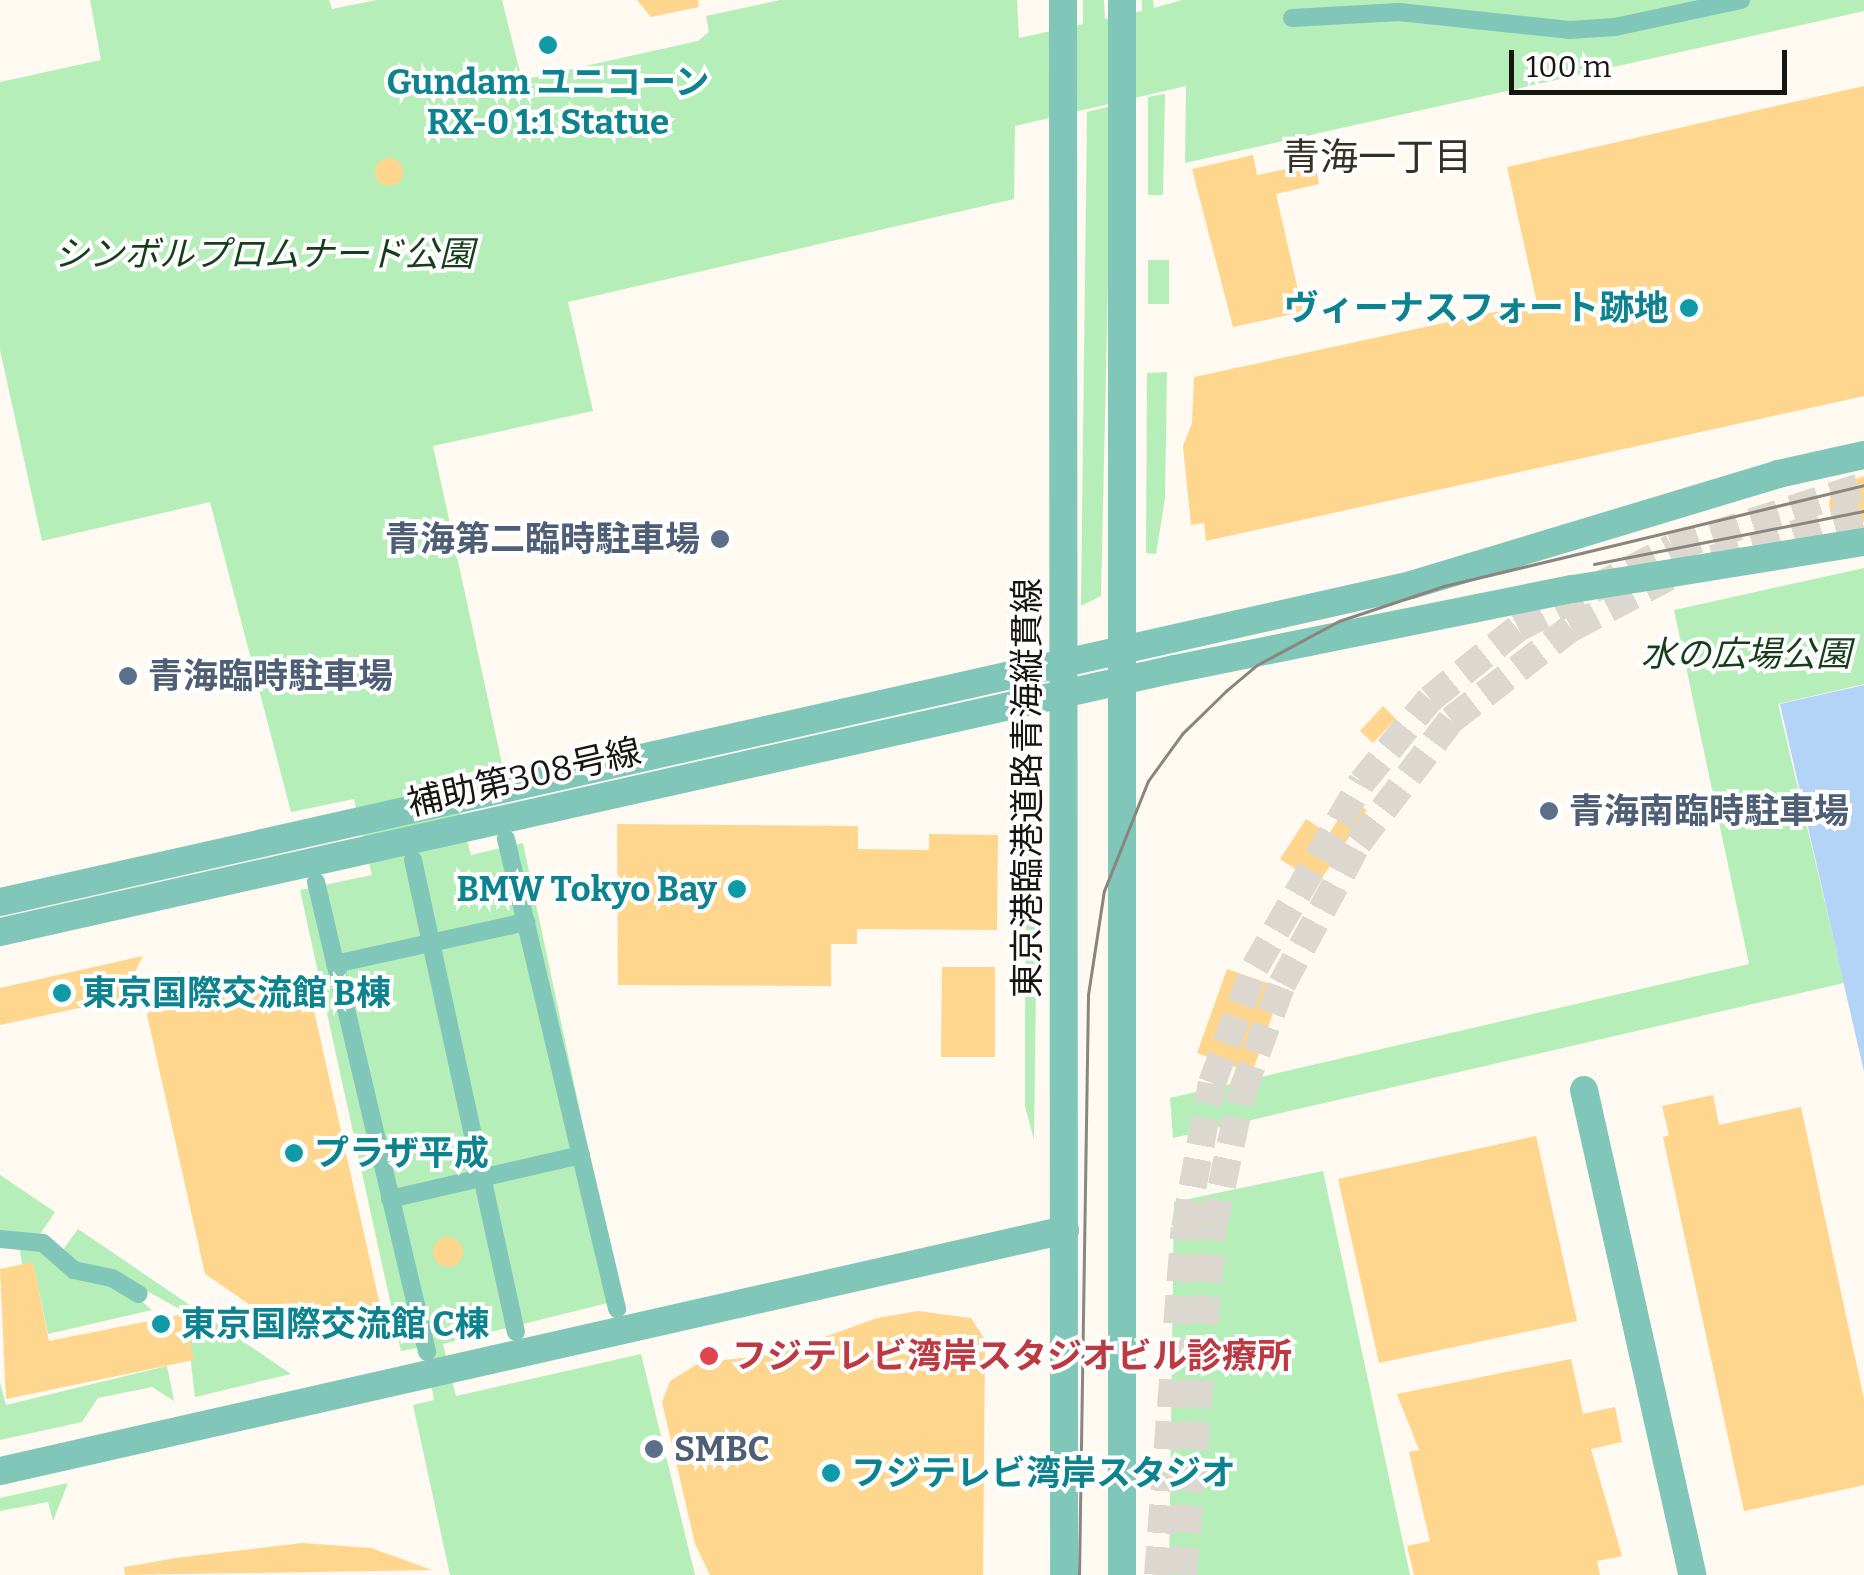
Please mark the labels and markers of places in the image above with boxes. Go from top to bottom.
marker: Gundam ユニコーン RX-0 1:1 Statue [537,34,559,56]
place label: Gundam ユニコーン RX-0 1:1 Statue [386,61,710,143]
place label: ヴィーナスフォート跡地 [1284,287,1669,329]
marker: ヴィーナスフォート跡地 [1678,297,1700,319]
place label: 青海第二臨時駐車場 [385,518,700,560]
marker: 青海第二臨時駐車場 [709,528,731,550]
place label: 青海臨時駐車場 [148,655,393,697]
marker: 青海臨時駐車場 [117,665,139,687]
place label: 青海南臨時駐車場 [1569,790,1849,832]
marker: 青海南臨時駐車場 [1538,800,1560,822]
place label: BMW Tokyo Bay [457,868,717,910]
marker: BMW Tokyo Bay [726,878,748,900]
place label: 東京国際交流館 B棟 [82,972,391,1014]
marker: 東京国際交流館 B棟 [51,982,73,1004]
place label: プラザ平成 [314,1132,489,1174]
marker: プラザ平成 [283,1142,305,1164]
place label: 東京国際交流館 C棟 [181,1303,489,1345]
marker: 東京国際交流館 C棟 [150,1313,172,1335]
place label: フジテレビ湾岸スタジオビル診療所 [732,1335,1292,1377]
marker: フジテレビ湾岸スタジオビル診療所 [696,1343,722,1369]
place label: SMBC [674,1428,770,1470]
marker: SMBC [643,1438,665,1460]
place label: フジテレビ湾岸スタジオ [851,1452,1236,1494]
marker: フジテレビ湾岸スタジオ [820,1462,842,1484]

